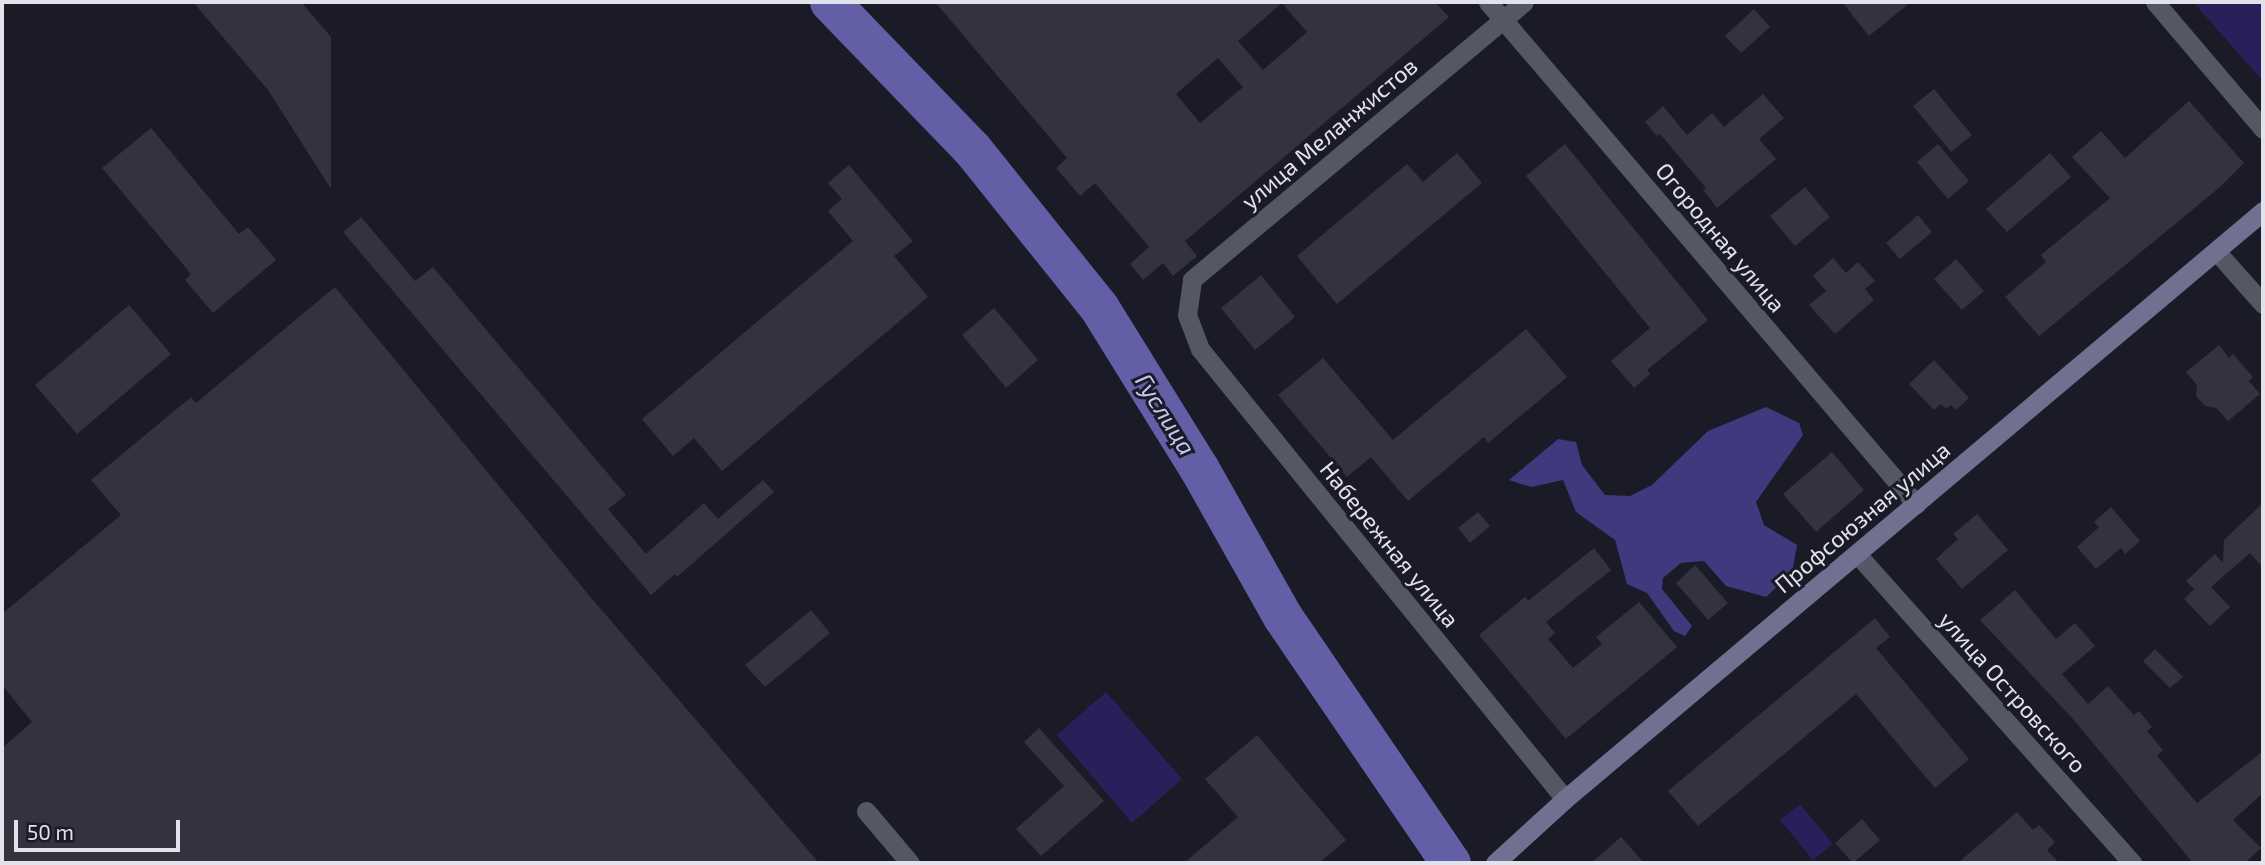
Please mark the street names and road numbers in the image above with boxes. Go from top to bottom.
street label: улица Меланжистов [1236,51,1422,215]
street label: Огородная улица [1650,157,1792,317]
street label: Профсоюзная улица [1769,436,1955,598]
street label: Набережная улица [1315,455,1465,633]
street label: улица Островского [1934,606,2092,778]

